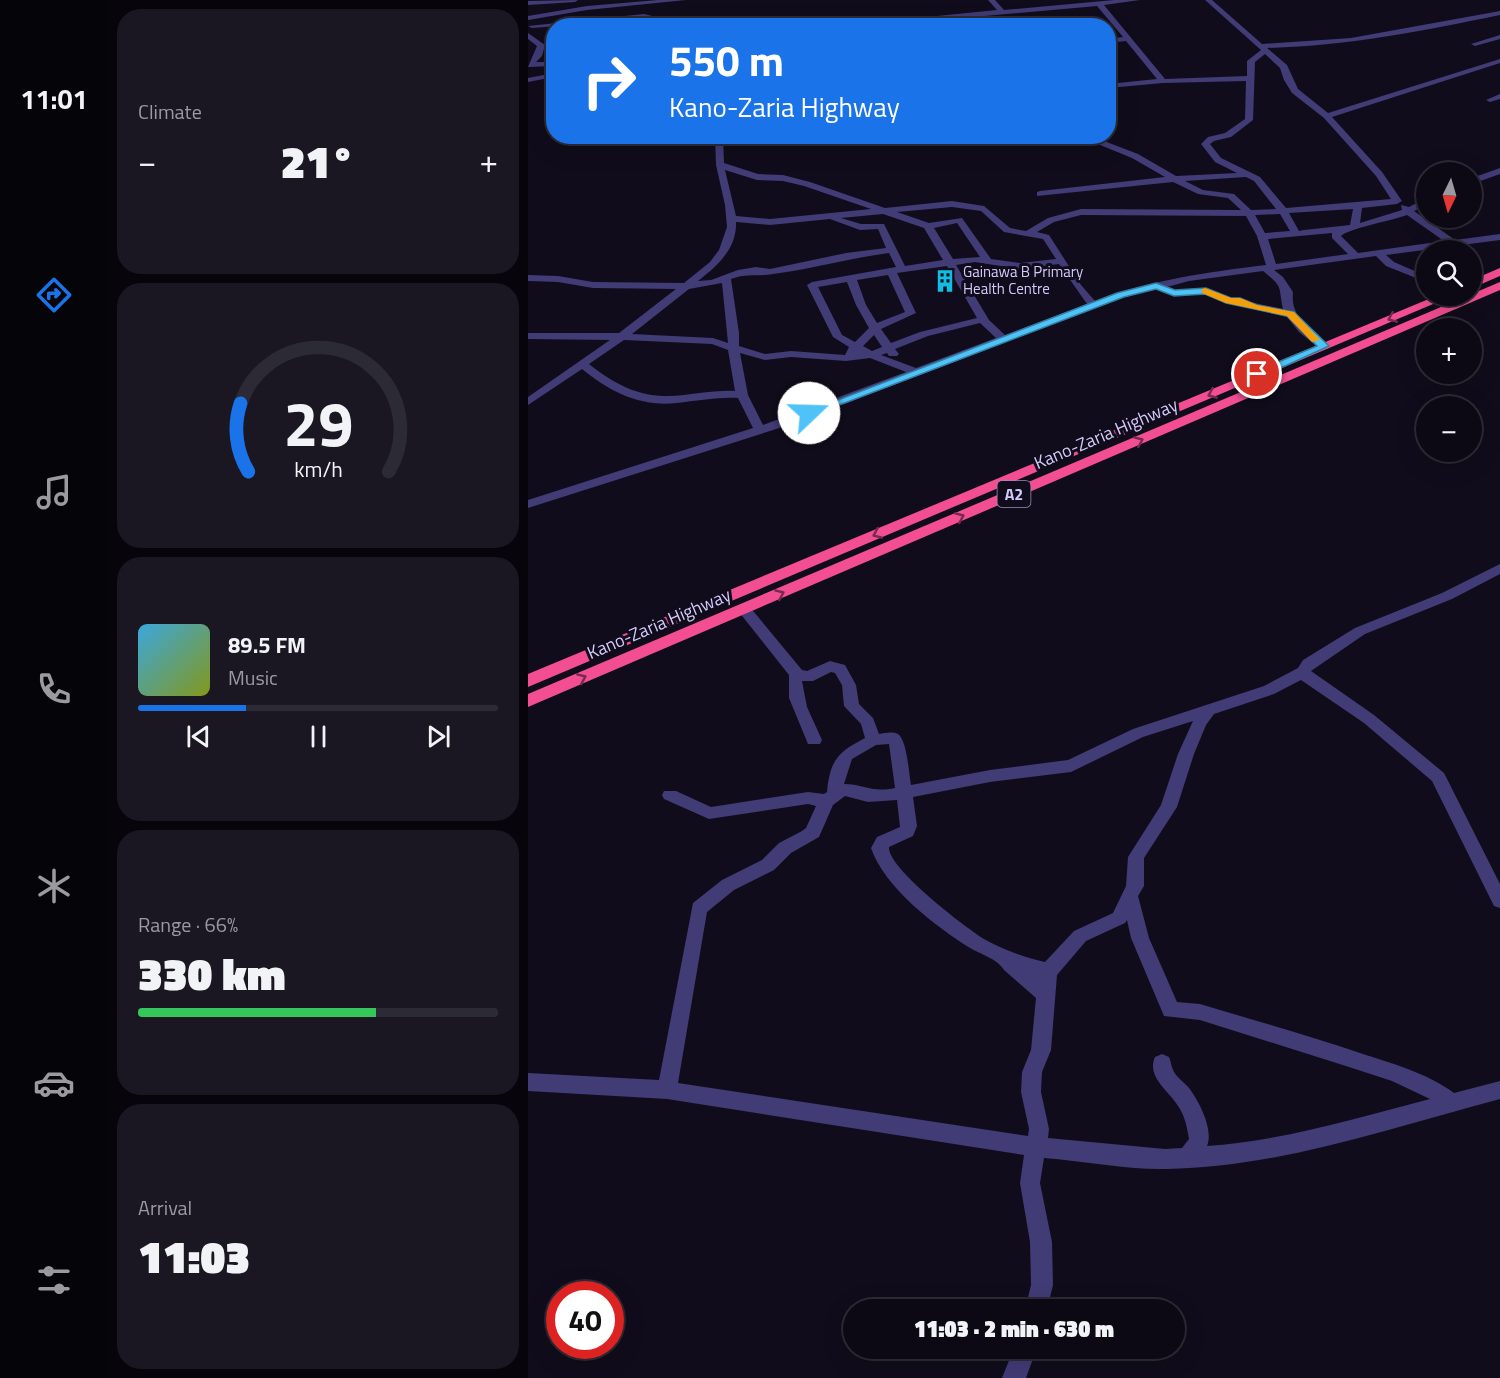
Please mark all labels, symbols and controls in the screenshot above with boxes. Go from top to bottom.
text: 550 m [669,28,784,92]
icon: right [570,42,648,120]
text: 11:01 [20,78,88,119]
text: Kano-Zaria Highway [669,86,900,127]
text: Climate [138,96,202,127]
text: 21° [281,127,355,195]
text: − [138,136,156,186]
text: + [480,136,498,186]
north arrow [1416,162,1482,228]
map controls [1416,162,1482,462]
button: search [1416,240,1482,306]
place label: Gainawa B Primary Health Centre [963,260,1083,300]
building icon: Gainawa B Primary Health Centre [932,268,958,294]
icon: directions [33,274,75,316]
one-way arrow [1387,311,1398,323]
button: + [1416,318,1482,384]
pin [1231,348,1282,399]
icon: arrive [1240,357,1273,390]
text: 29 [283,375,353,470]
position arrow [777,381,841,445]
one-way arrow [1207,387,1218,399]
street label: Kano-Zaria Highway [1030,391,1182,476]
button: − [1416,396,1482,462]
one-way arrow [1133,436,1144,448]
text: km/h [294,454,342,486]
icon: music [33,471,75,513]
road number: A2 [998,481,1030,507]
one-way arrow [953,512,964,524]
one-way arrow [873,527,884,539]
street label: Kano-Zaria Highway [583,581,735,666]
one-way arrow [774,589,785,601]
text: 89.5 FM [228,628,306,662]
text: Music [228,662,278,693]
icon: phone [33,668,75,710]
one-way arrow [575,674,586,686]
icon: previous [182,720,215,753]
icon: pause [302,720,335,753]
icon: next [422,720,455,753]
icon: climate [33,865,75,907]
text: Range · 66% [138,909,238,940]
text: 330 km [138,939,286,1007]
icon: car [33,1062,75,1104]
text: Arrival [138,1192,192,1223]
text: 11:03 [138,1222,250,1290]
icon: filters [33,1259,75,1301]
speed limit sign: 40 [546,1281,624,1359]
text: 11:03 · 2 min · 630 m [914,1312,1114,1346]

